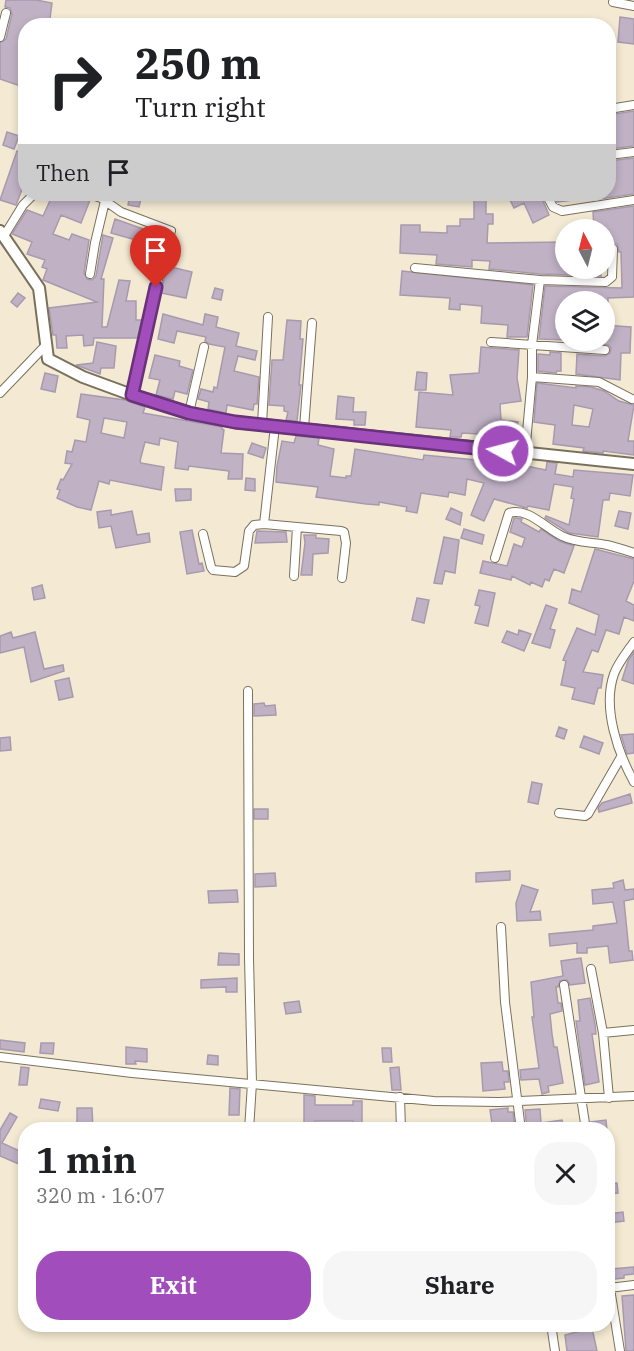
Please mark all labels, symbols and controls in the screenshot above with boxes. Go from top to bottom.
text: 250 m [135,36,261,91]
icon: right [36,42,114,120]
text: Turn right [135,89,266,124]
icon: arrive [102,156,135,189]
text: Then [36,158,90,187]
north arrow [555,219,615,279]
map controls [555,219,615,351]
pin [130,225,181,287]
icon: arrive [139,234,172,267]
button: layers [555,291,615,351]
position arrow [471,419,535,483]
text: 1 min [36,1136,137,1183]
button: close [534,1142,597,1205]
text: 320 m · 16:07 [36,1182,165,1209]
button: Exit [36,1251,311,1320]
button: Share [323,1251,597,1320]

